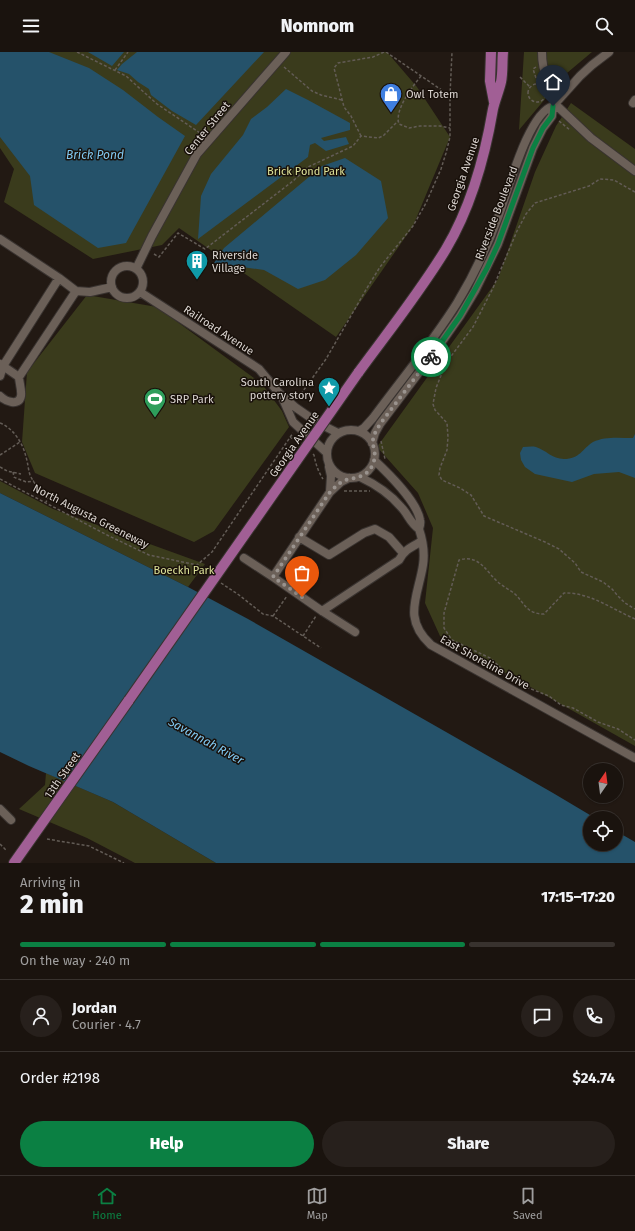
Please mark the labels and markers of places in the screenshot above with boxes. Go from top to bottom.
pin [536,65,570,106]
shop icon: Owl Totem [378,81,404,114]
place label: Owl Totem [406,88,458,101]
building icon: Riverside Village [184,248,210,281]
place label: Riverside Village [212,249,258,275]
place icon: South Carolina pottery story [316,375,342,408]
place label: South Carolina pottery story [241,376,315,402]
sports icon: SRP Park [142,386,168,419]
place label: SRP Park [170,393,214,406]
pin [285,556,319,597]

